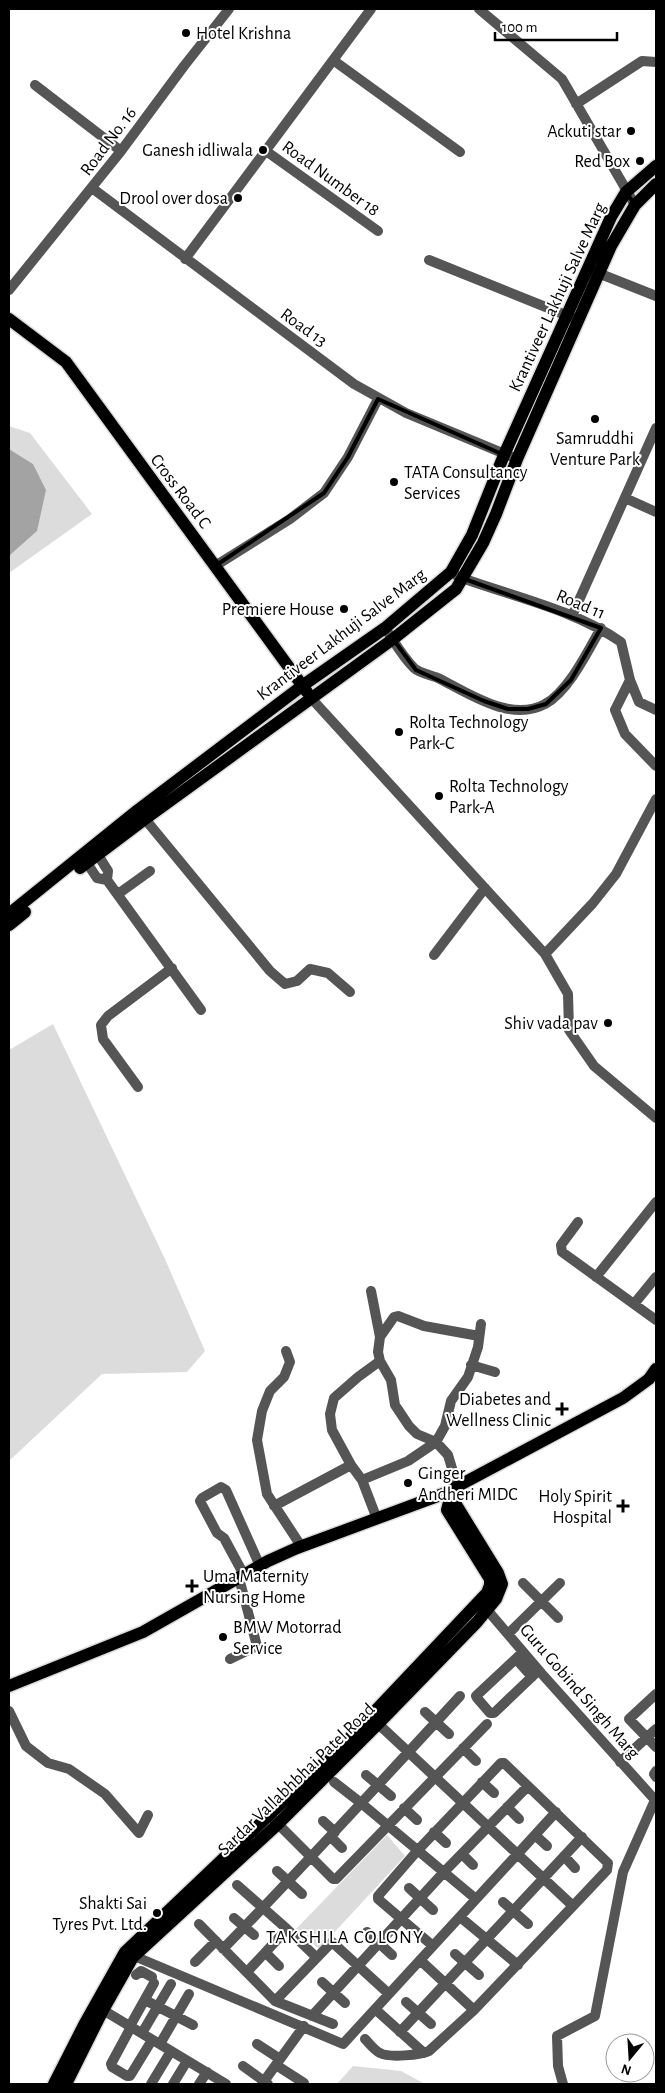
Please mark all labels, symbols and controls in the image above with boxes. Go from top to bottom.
scale bar [495,10,618,42]
text: 100 m [502,20,537,35]
place label: Hotel Krishna [196,25,291,43]
marker: Hotel Krishna [180,27,192,39]
street label: Road No. 16 [77,104,140,179]
place label: Ackuti star [547,123,621,141]
marker: Ackuti star [625,125,637,137]
street label: Road Number 18 [278,138,382,220]
place label: Ganesh idliwala [142,142,253,160]
marker: Ganesh idliwala [257,144,269,156]
place label: Red Box [574,153,630,171]
marker: Red Box [634,155,646,167]
place label: Drool over dosa [119,190,228,208]
marker: Drool over dosa [232,192,244,204]
street label: Krantiveer Lakhuji Salve Marg [506,200,610,395]
street label: Road 13 [277,305,330,350]
marker: Samruddhi Venture Park [589,413,601,425]
place label: Samruddhi Venture Park [550,430,641,469]
street label: Cross Road C [147,451,214,532]
place label: TATA Consultancy Services [404,464,528,503]
marker: TATA Consultancy Services [388,476,400,488]
street label: Krantiveer Lakhuji Salve Marg [254,565,430,704]
street label: Road 11 [554,587,608,623]
place label: Premiere House [222,601,334,619]
marker: Premiere House [338,603,350,615]
place label: Rolta Technology Park-C [409,714,529,753]
marker: Rolta Technology Park-C [393,726,405,738]
place label: Rolta Technology Park-A [449,778,569,817]
marker: Rolta Technology Park-A [433,790,445,802]
place label: Shiv vada pav [504,1015,598,1033]
marker: Shiv vada pav [602,1017,614,1029]
place label: Diabetes and Wellness Clinic [446,1391,551,1430]
marker: Diabetes and Wellness Clinic [555,1402,569,1416]
place label: Ginger Andheri MIDC [418,1465,518,1504]
marker: Ginger Andheri MIDC [402,1477,414,1489]
place label: Holy Spirit Hospital [538,1488,612,1527]
marker: Holy Spirit Hospital [616,1499,630,1513]
place label: Uma Maternity Nursing Home [203,1568,309,1607]
marker: Uma Maternity Nursing Home [185,1579,199,1593]
place label: BMW Motorrad Service [233,1619,342,1658]
street label: Guru Gobind Singh Marg [516,1621,643,1763]
marker: BMW Motorrad Service [217,1631,229,1643]
street label: Sardar Vallabhbhai Patel Road [215,1700,379,1859]
place label: Shakti Sai Tyres Pvt. Ltd. [52,1895,147,1934]
marker: Shakti Sai Tyres Pvt. Ltd. [151,1907,163,1919]
district label: TAKSHILA COLONY [266,1928,424,1947]
north arrow [605,2033,655,2083]
text: N [619,2061,633,2078]

